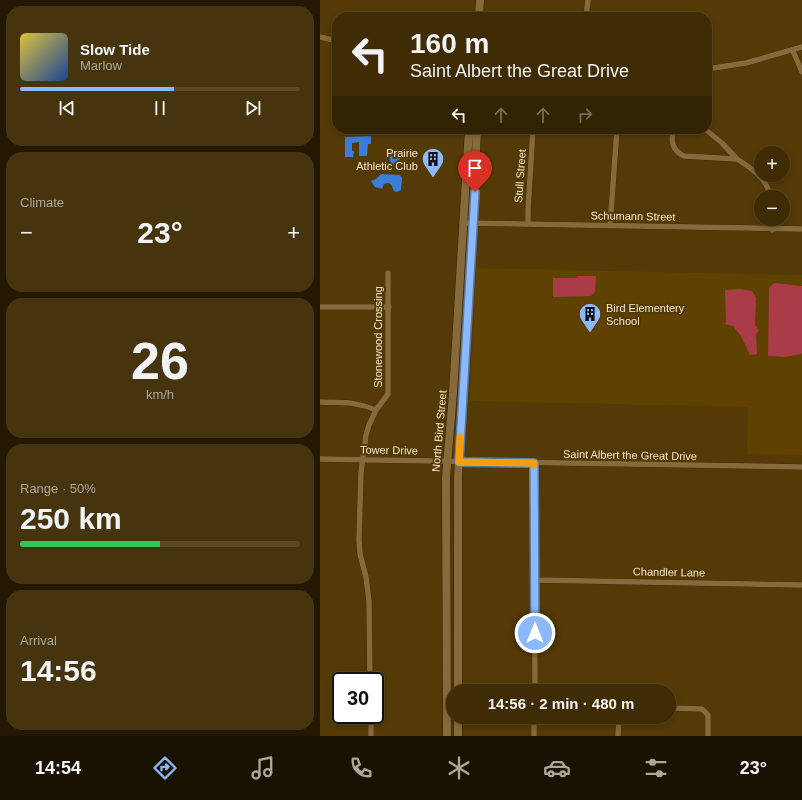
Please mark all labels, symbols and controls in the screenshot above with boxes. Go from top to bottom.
icon: left [344,28,396,80]
text: 160 m [410,28,489,59]
text: Slow Tide [80,41,150,58]
text: Marlow [80,58,122,73]
text: Saint Albert the Great Drive [410,61,629,81]
icon: previous [56,97,78,119]
icon: pause [149,97,171,119]
icon: next [242,97,264,119]
icon: left [448,104,470,126]
icon: ahead [490,104,512,126]
icon: ahead [532,104,554,126]
icon: right [574,104,596,126]
building icon: Prairie Athletic Club [420,146,446,179]
map controls [754,146,790,226]
button: + [754,146,790,182]
place label: Prairie Athletic Club [356,147,418,172]
street label: Stull Street [512,149,528,203]
pin [458,151,492,192]
icon: arrive [464,157,486,179]
button: − [754,190,790,226]
text: Climate [20,195,64,210]
street label: Schumann Street [590,209,676,223]
text: 23° [137,216,183,249]
text: − [20,220,33,245]
text: + [287,220,300,245]
street label: Stonewood Crossing [372,286,384,388]
building icon: Bird Elementery School [577,301,603,334]
place label: Bird Elementery School [606,302,685,327]
text: 26 [131,332,189,390]
text: km/h [146,387,174,402]
street label: North Bird Street [429,390,449,472]
street label: Tower Drive [360,443,418,457]
street label: Saint Albert the Great Drive [563,448,697,462]
text: Range · 50% [20,481,96,496]
text: 250 km [20,502,122,535]
street label: Chandler Lane [633,565,705,579]
position arrow [514,612,556,654]
text: Arrival [20,633,57,648]
text: 14:56 [20,654,97,687]
speed limit sign: 30 [332,672,384,724]
text: 14:56 · 2 min · 480 m [488,695,634,712]
icon: directions [151,754,179,782]
icon: music [249,754,277,782]
icon: phone [347,754,375,782]
icon: climate [445,754,473,782]
icon: car [543,754,571,782]
icon: filters [642,754,670,782]
text: 14:54 [35,758,81,778]
text: 23° [740,758,767,778]

